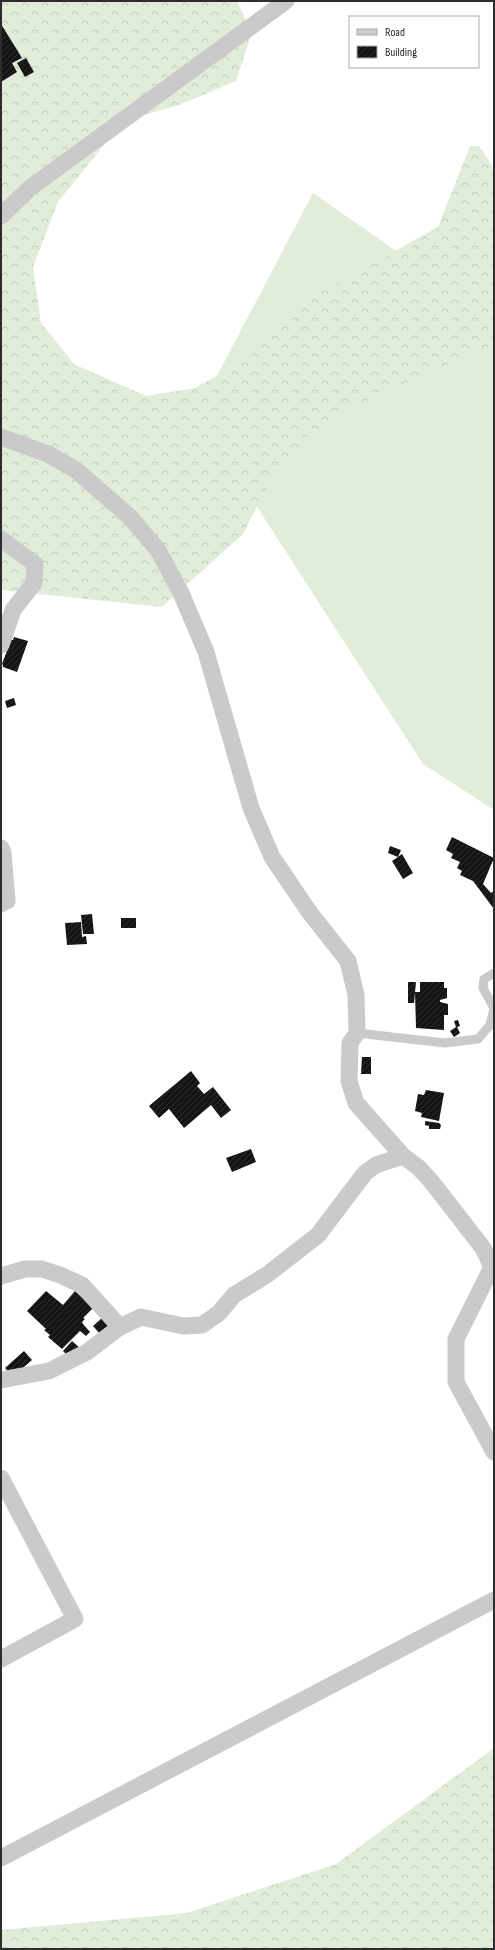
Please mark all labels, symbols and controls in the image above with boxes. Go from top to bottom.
legend [349,16,479,68]
text: Road [385,25,405,40]
text: Building [385,45,417,60]

